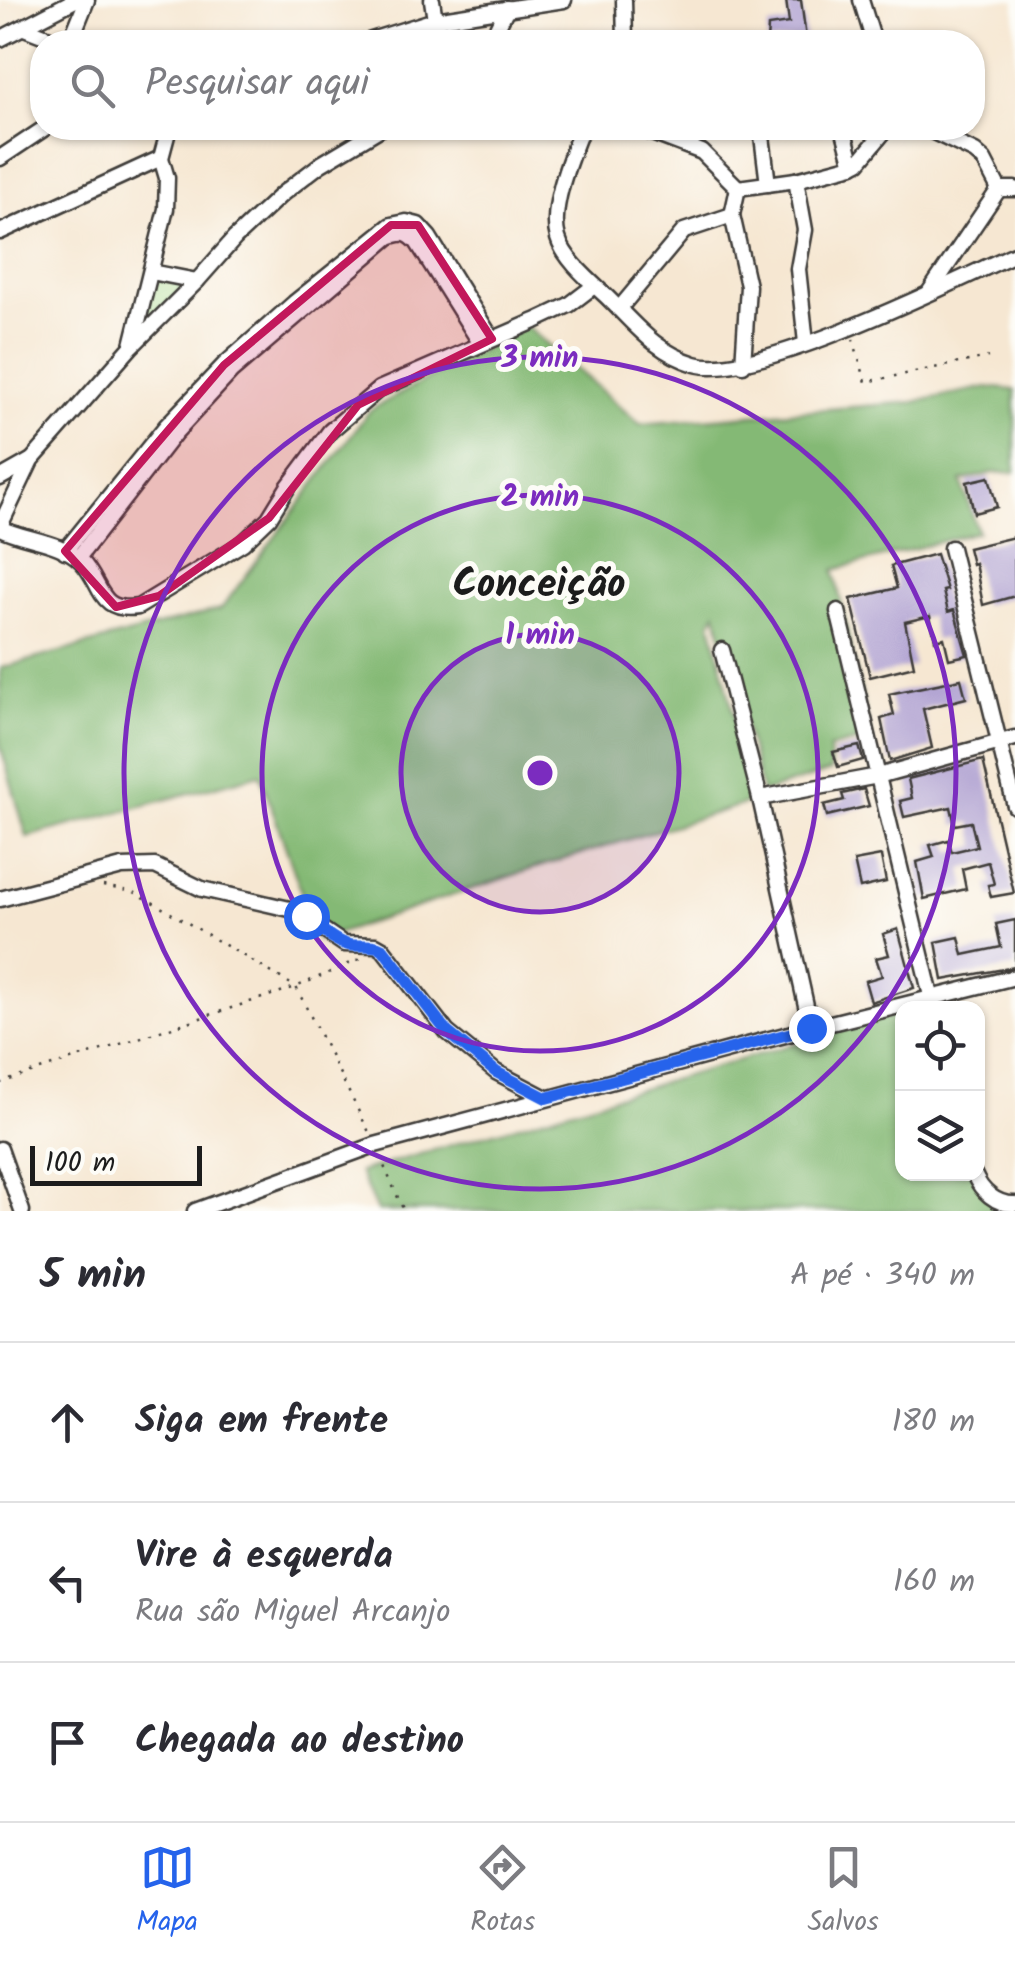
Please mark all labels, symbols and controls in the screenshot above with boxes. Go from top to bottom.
search box [30,30,985,140]
text: Pesquisar aqui [145,55,369,115]
icon: search [65,58,120,113]
text: 3 min [501,335,578,383]
text: 2 min [501,474,579,522]
district label: Conceição [452,553,626,617]
text: 1 min [505,612,575,660]
centre of rings [522,755,558,791]
route start [284,894,330,940]
map controls [895,1001,985,1181]
button: locate [895,1001,985,1091]
route end [789,1006,835,1052]
button: layers [895,1091,985,1181]
scale bar [30,1141,202,1186]
text: 100 m [45,1141,115,1186]
text: 5 min [40,1243,146,1310]
text: A pé · 340 m [790,1251,975,1302]
text: Siga em frente [135,1392,388,1452]
icon: ahead [40,1395,95,1450]
text: 180 m [891,1397,975,1448]
text: Vire à esquerda [135,1527,393,1587]
icon: left [40,1555,95,1610]
text: 160 m [893,1557,975,1608]
text: Rua são Miguel Arcanjo [135,1587,451,1638]
text: Chegada ao destino [135,1712,464,1772]
icon: arrive [40,1715,95,1770]
tab: Mapa [136,1840,198,1945]
tab: Rotas [470,1840,535,1945]
tab: Salvos [808,1840,879,1945]

